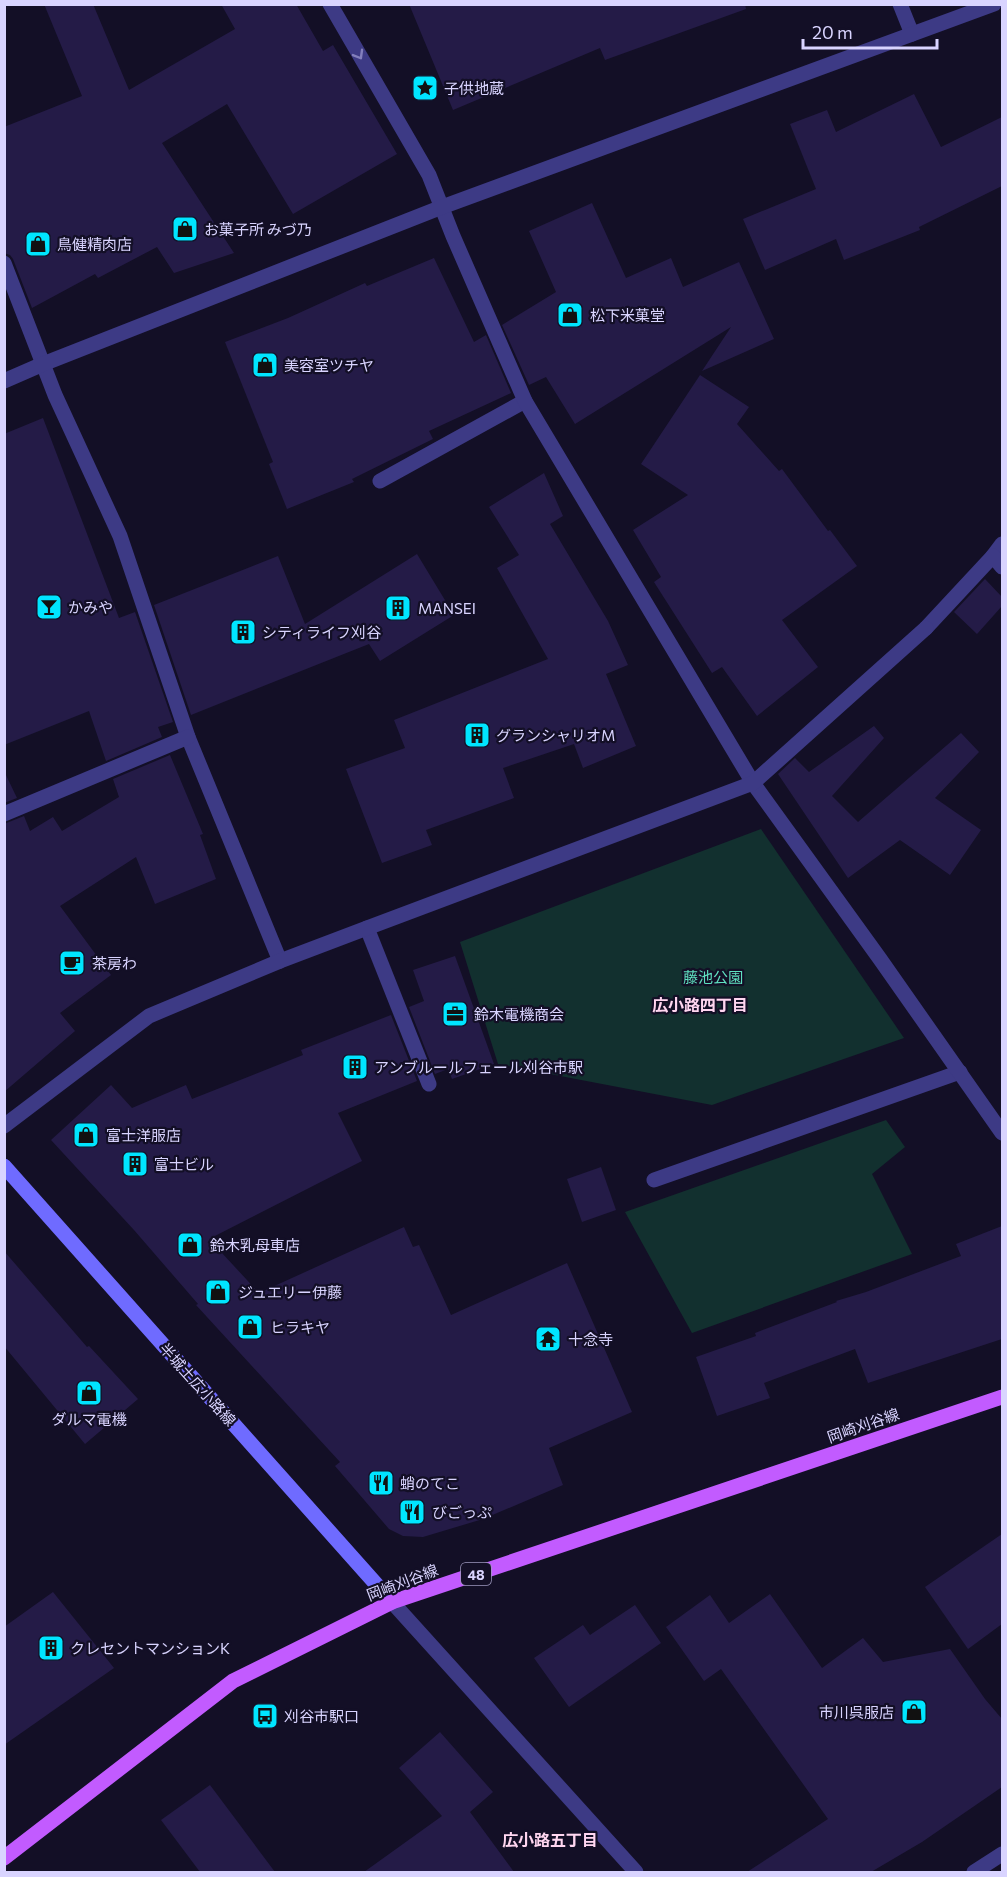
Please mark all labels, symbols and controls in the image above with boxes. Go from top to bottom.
scale bar [803,12,936,50]
text: 20 m [812,21,853,43]
one-way arrow [352,49,364,59]
place icon: 子供地蔵 [410,73,440,103]
place label: 子供地蔵 [444,79,504,97]
shop icon: お菓子所 みづ乃 [170,214,200,244]
place label: お菓子所 みづ乃 [204,220,312,238]
shop icon: 鳥健精肉店 [23,229,53,259]
place label: 鳥健精肉店 [57,235,132,253]
shop icon: 松下米菓堂 [555,300,585,330]
place label: 松下米菓堂 [590,306,665,324]
shop icon: 美容室ツチヤ [250,350,280,380]
place label: 美容室ツチヤ [284,356,374,374]
bar icon: かみや [34,592,64,622]
building icon: MANSEI [383,593,413,623]
place label: かみや [68,598,113,616]
place label: MANSEI [418,599,476,617]
building icon: シティライフ刈谷 [228,617,258,647]
place label: シティライフ刈谷 [262,623,381,641]
building icon: グランシャリオM [462,720,492,750]
place label: グランシャリオM [496,726,615,744]
cafe icon: 茶房わ [57,948,87,978]
place label: 茶房わ [92,954,137,972]
park label: 藤池公園 [683,968,743,986]
district label: 広小路四丁目 [652,995,748,1014]
office icon: 鈴木電機商会 [440,999,470,1029]
place label: 鈴木電機商会 [474,1005,564,1023]
building icon: アンブルールフェール刈谷市駅 [340,1052,370,1082]
place label: アンブルールフェール刈谷市駅 [374,1058,583,1076]
shop icon: 富士洋服店 [71,1120,101,1150]
place label: 富士洋服店 [106,1126,181,1144]
building icon: 富士ビル [120,1149,150,1179]
place label: 富士ビル [154,1155,214,1173]
shop icon: 鈴木乳母車店 [175,1230,205,1260]
place label: 鈴木乳母車店 [210,1236,300,1254]
shop icon: ジュエリー伊藤 [203,1277,233,1307]
place label: ジュエリー伊藤 [238,1283,342,1301]
shop icon: ヒラキヤ [235,1312,265,1342]
place label: ヒラキヤ [270,1318,330,1336]
temple icon: 十念寺 [533,1324,563,1354]
place label: 十念寺 [568,1330,613,1348]
street label: 半城土広小路線 [156,1339,240,1429]
shop icon: ダルマ電機 [74,1378,104,1408]
street label: 岡崎刈谷線 [825,1404,901,1446]
place label: ダルマ電機 [51,1410,127,1428]
restaurant icon: 蛸のてこ [366,1468,396,1498]
place label: 蛸のてこ [400,1474,460,1492]
restaurant icon: びごっぷ [397,1497,427,1527]
place label: びごっぷ [432,1503,492,1521]
street label: 岡崎刈谷線 [364,1560,440,1604]
road number: 48 [461,1563,491,1585]
building icon: クレセントマンションK [36,1633,66,1663]
place label: クレセントマンションK [70,1639,230,1657]
shop icon: 市川呉服店 [899,1697,929,1727]
bus stop icon: 刈谷市駅口 [250,1701,280,1731]
place label: 市川呉服店 [819,1703,894,1721]
place label: 刈谷市駅口 [284,1707,359,1725]
district label: 広小路五丁目 [502,1830,598,1849]

